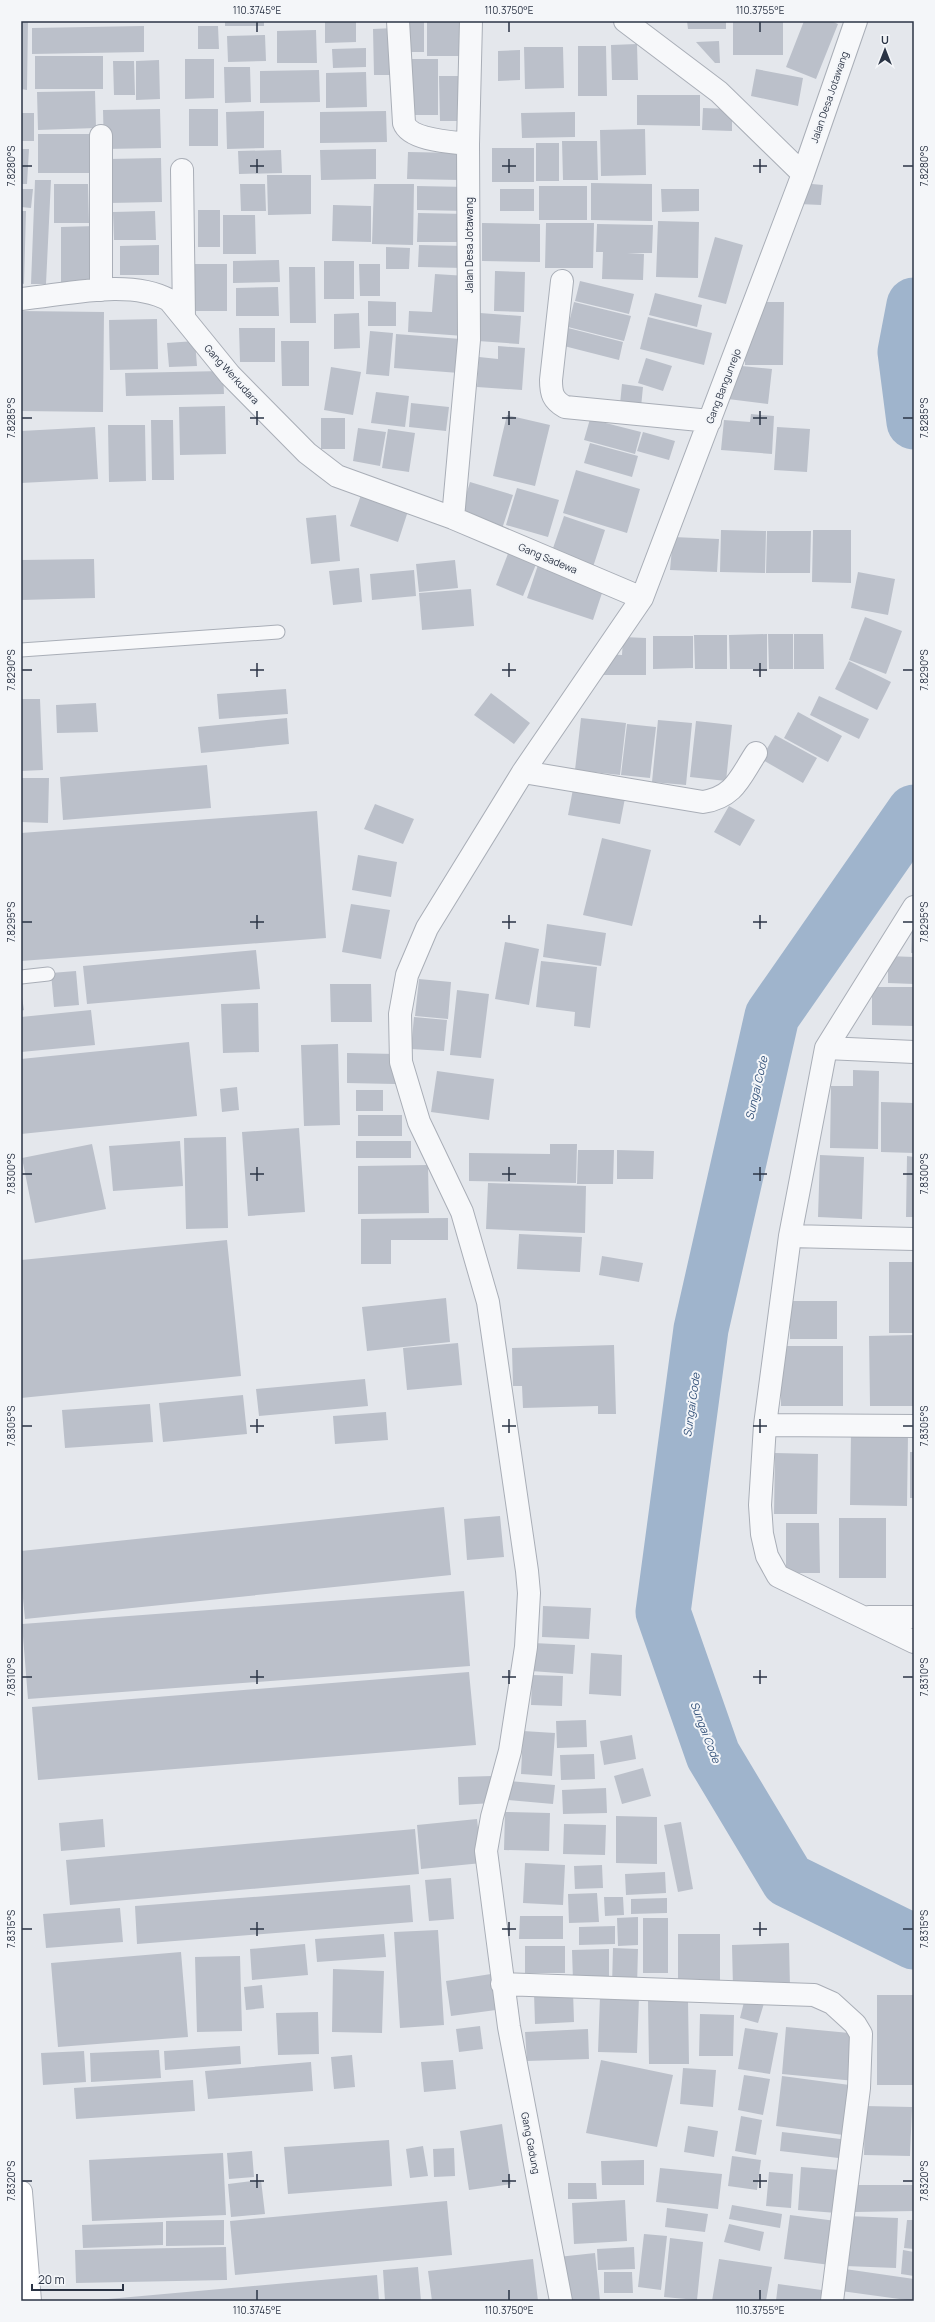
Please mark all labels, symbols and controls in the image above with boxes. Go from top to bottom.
text: 110.3745°E [233,3,282,17]
text: 110.3750°E [484,3,534,17]
text: 110.3755°E [736,3,785,17]
north arrow [865,30,905,70]
text: U [881,32,889,47]
street label: Jalan Desa Jotawang [807,49,851,145]
text: 7.8280°S [4,146,18,186]
text: 7.8280°S [917,146,931,186]
street label: Jalan Desa Jotawang [462,197,476,293]
street label: Gang Werkudara [201,341,263,407]
street label: Gang Bangunrejo [702,346,744,426]
text: 7.8285°S [4,398,18,438]
text: 7.8285°S [917,398,931,438]
street label: Gang Sadewa [516,539,580,577]
text: 7.8290°S [4,649,18,691]
text: 7.8290°S [917,649,931,691]
text: 7.8295°S [4,901,18,943]
text: 7.8295°S [917,901,931,943]
water label: Sungai Code [741,1054,771,1121]
text: 7.8300°S [4,1153,18,1195]
text: 7.8300°S [917,1153,931,1195]
water label: Sungai Code [679,1371,703,1438]
text: 7.8305°S [4,1406,18,1446]
text: 7.8305°S [917,1406,931,1446]
text: 7.8310°S [4,1658,18,1696]
text: 7.8310°S [917,1658,931,1696]
water label: Sungai Code [687,1699,725,1765]
text: 7.8315°S [4,1910,18,1948]
text: 7.8315°S [917,1910,931,1948]
street label: Gang Gadung [518,2111,544,2175]
text: 7.8320°S [4,2161,18,2201]
text: 7.8320°S [917,2161,931,2201]
scale bar [32,2266,123,2292]
text: 20 m [38,2271,65,2288]
text: 110.3745°E [233,2303,282,2317]
text: 110.3750°E [484,2303,534,2317]
text: 110.3755°E [736,2303,785,2317]

